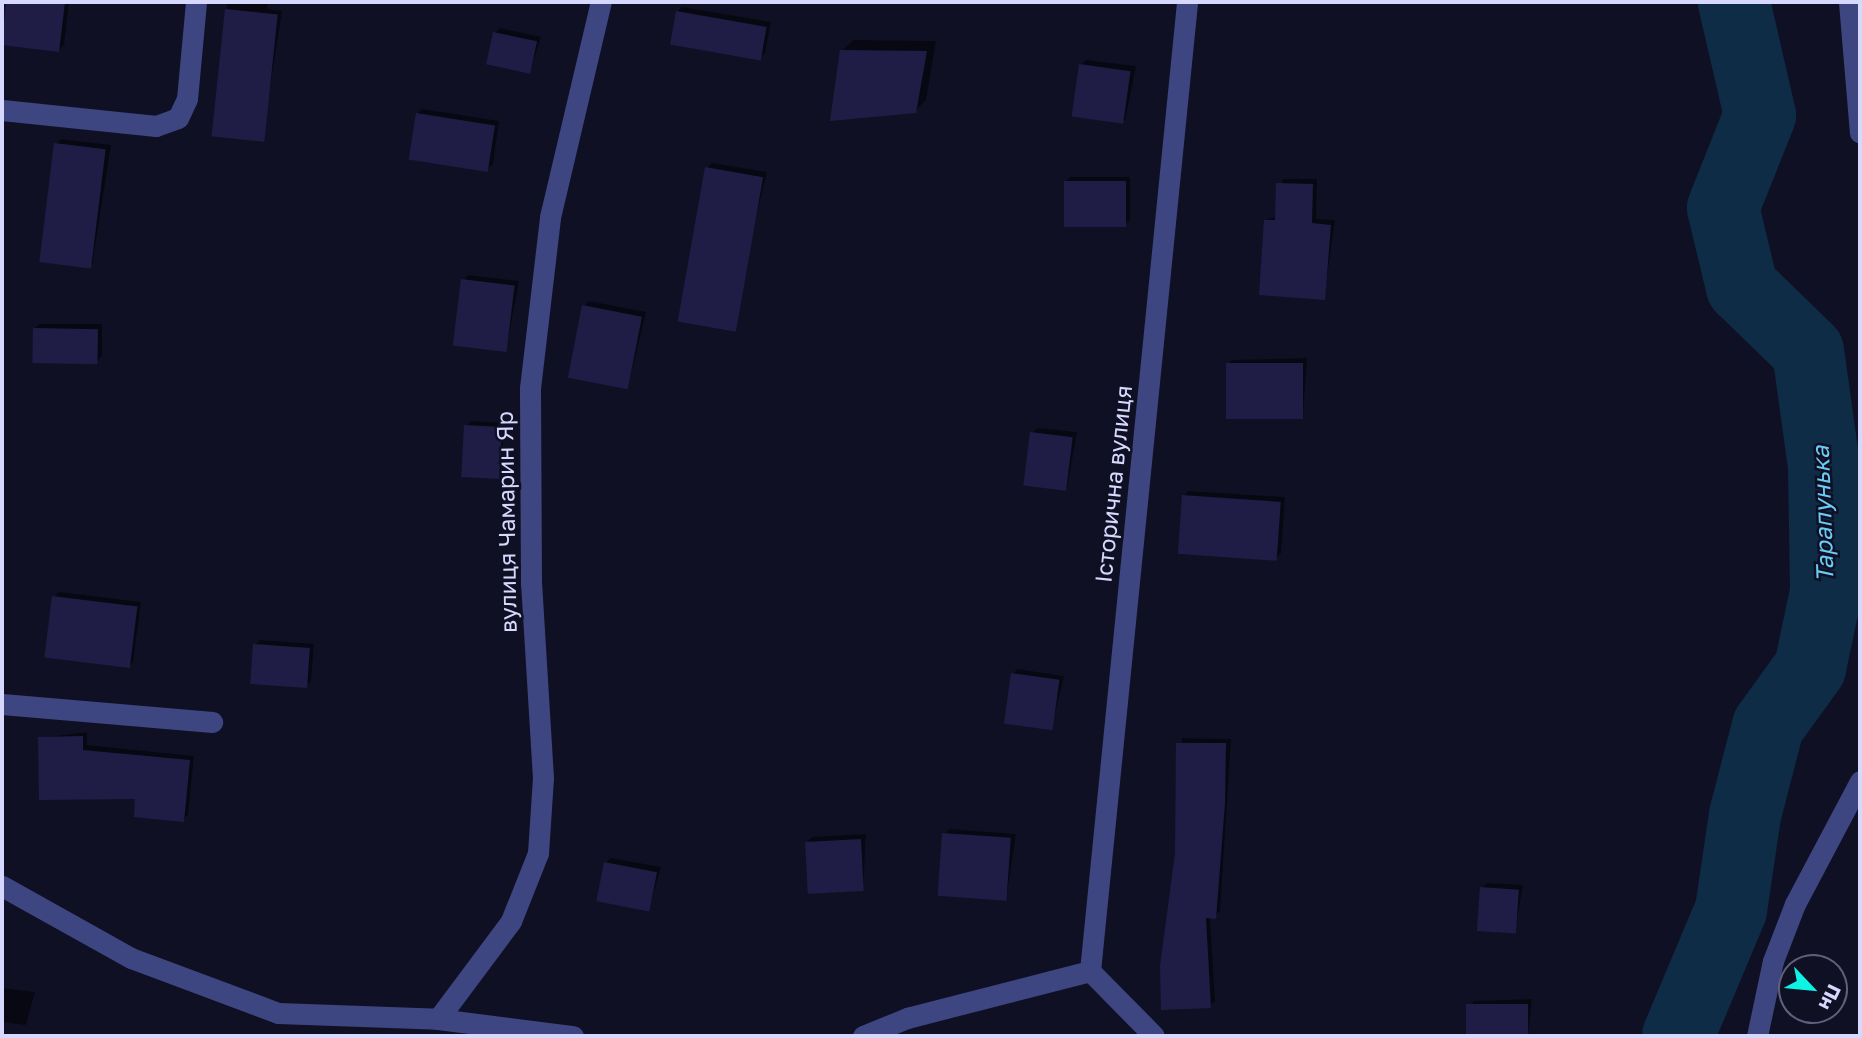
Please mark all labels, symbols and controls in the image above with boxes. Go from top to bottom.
street label: Історична вулиця [1089,384,1137,584]
street label: вулиця Чамарин Яр [490,411,522,633]
water label: Тарапунька [1805,445,1839,583]
north arrow [1778,954,1848,1024]
text: Пн [1815,981,1847,1014]

